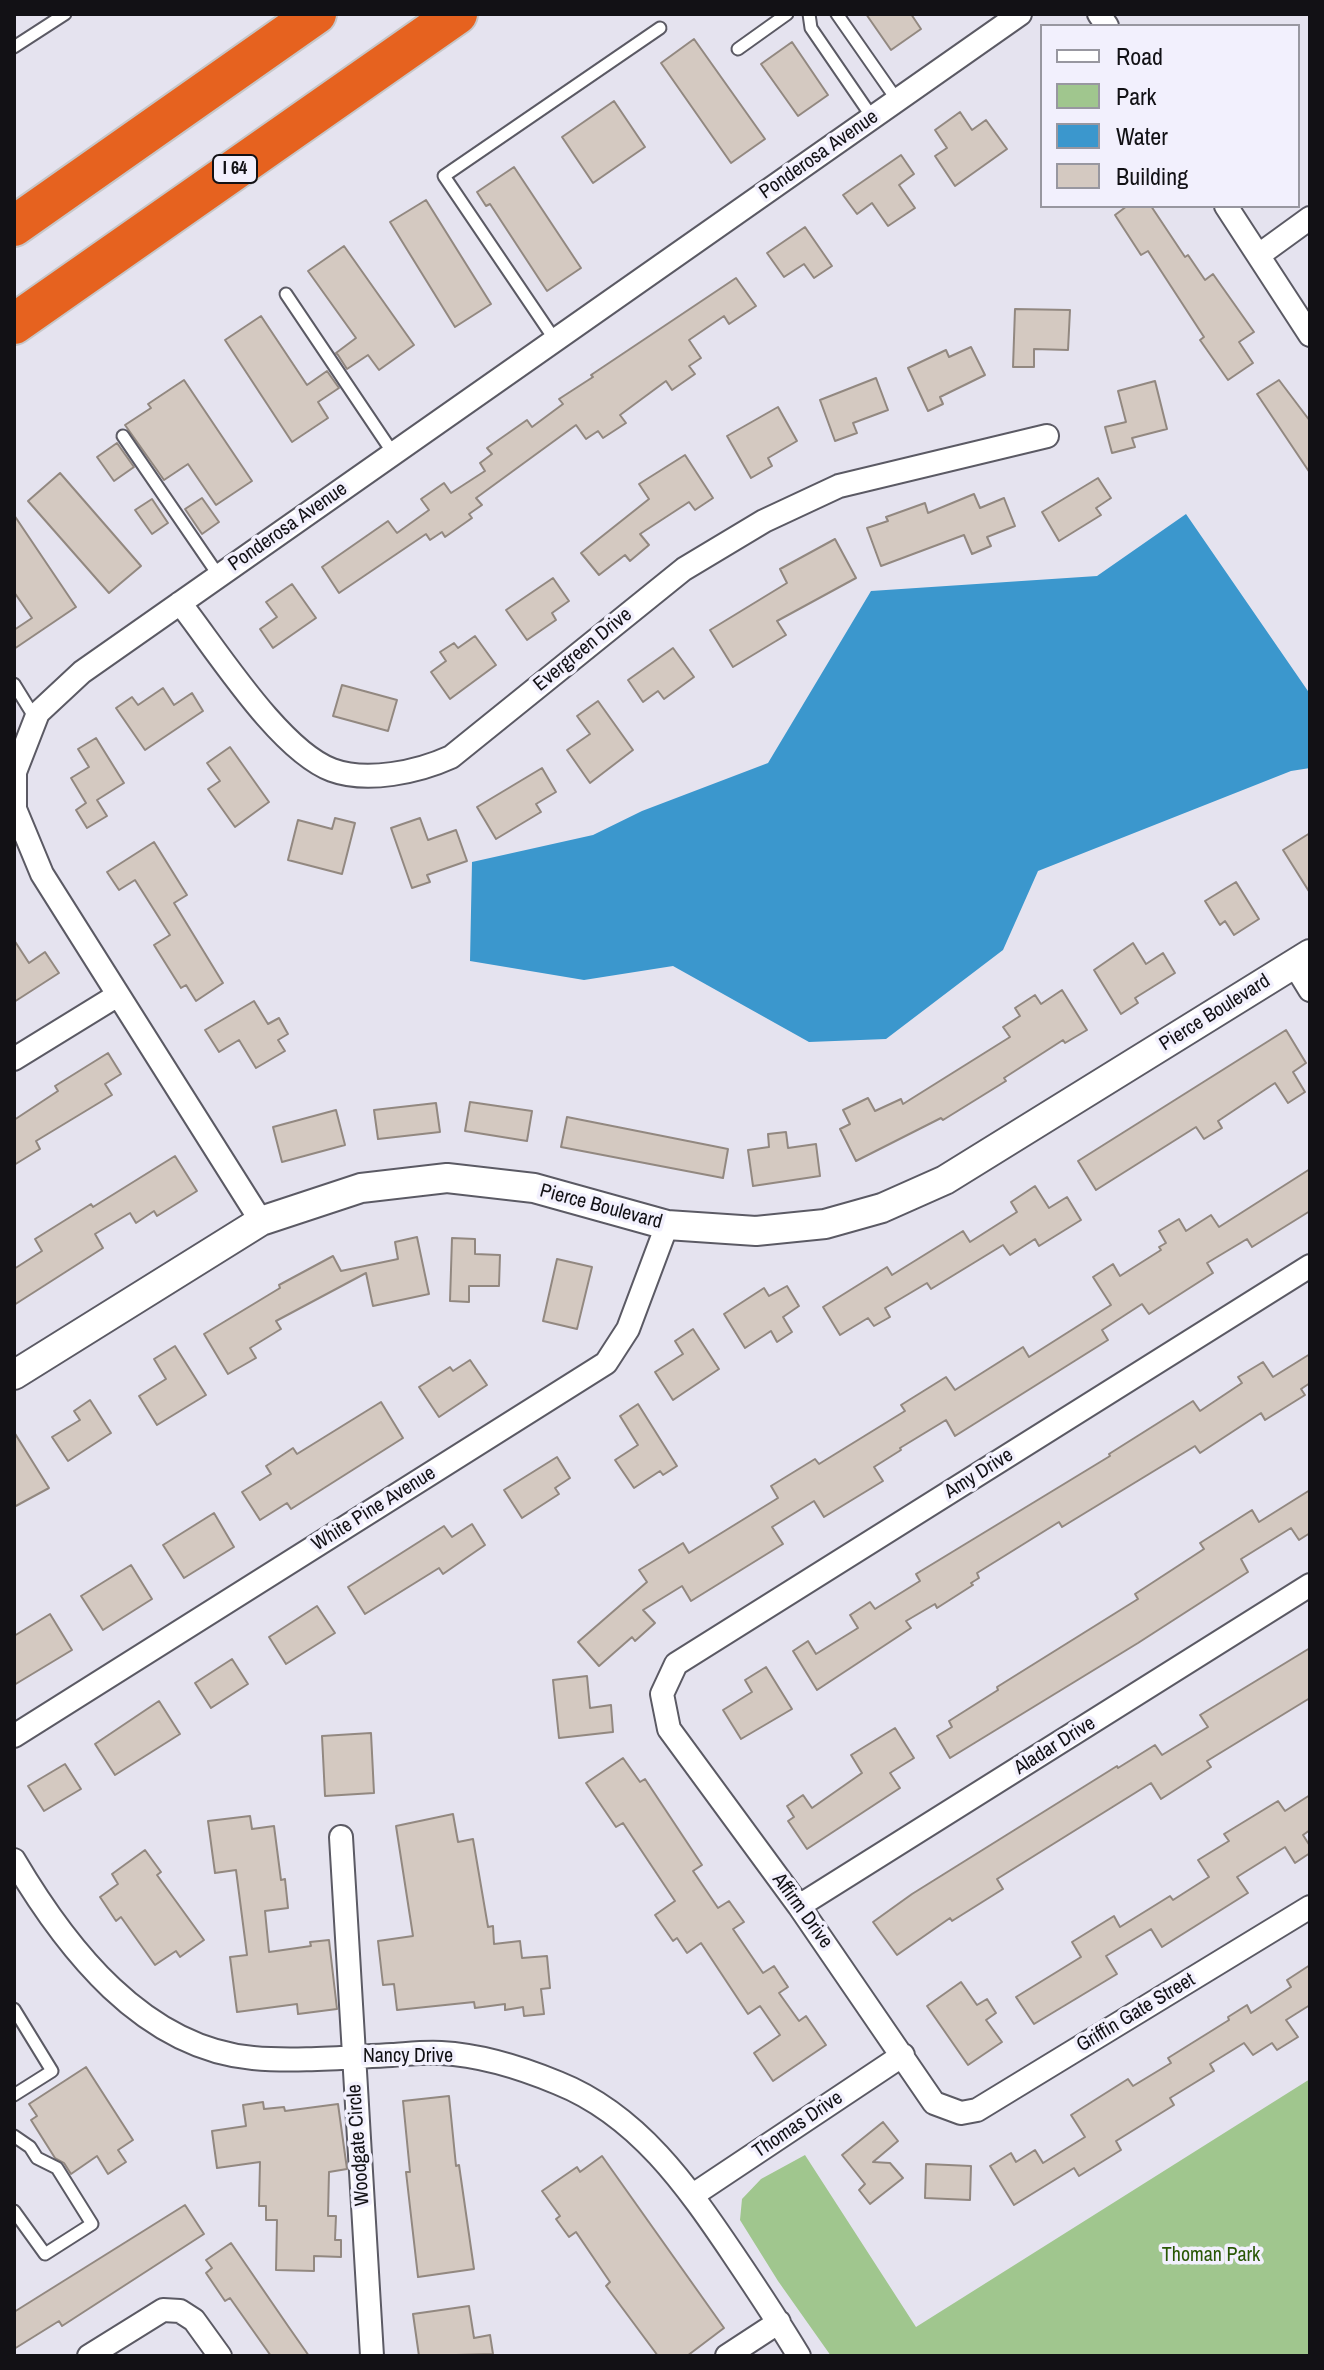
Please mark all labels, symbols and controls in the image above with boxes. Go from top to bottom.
legend [1040,24,1300,208]
text: Road [1116,40,1163,72]
text: Park [1116,80,1156,112]
street label: Ponderosa Avenue [755,105,883,205]
text: Water [1116,120,1168,152]
road number: I 64 [213,155,257,183]
text: Building [1116,160,1188,192]
street label: Ponderosa Avenue [224,477,352,577]
street label: Evergreen Drive [529,603,637,697]
street label: Pierce Boulevard [1155,969,1275,1057]
street label: Pierce Boulevard [537,1179,665,1235]
street label: Amy Drive [940,1444,1018,1504]
street label: White Pine Avenue [308,1461,440,1557]
street label: Aladar Drive [1010,1712,1100,1780]
street label: Affirm Drive [767,1869,837,1953]
street label: Griffin Gate Street [1073,1968,1199,2058]
street label: Nancy Drive [363,2045,453,2069]
street label: Woodgate Circle [343,2083,375,2207]
street label: Thomas Drive [749,2086,847,2164]
park label: Thoman Park [1162,2244,1260,2268]

